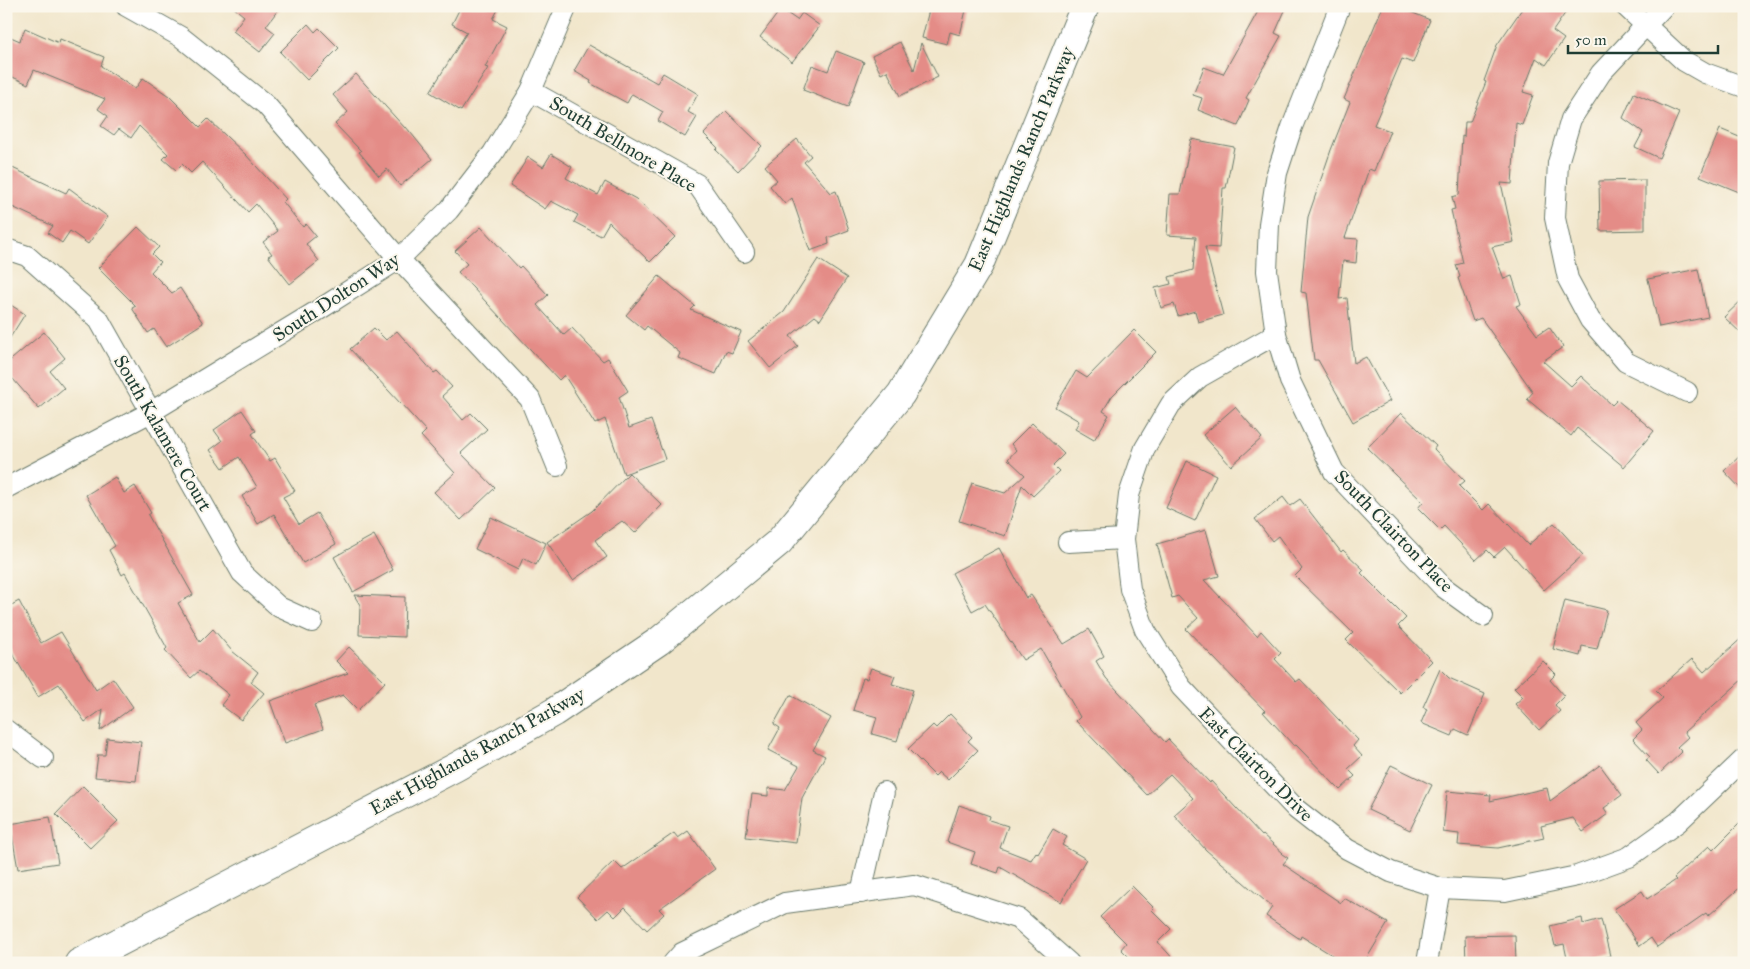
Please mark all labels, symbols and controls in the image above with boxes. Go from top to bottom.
scale bar [1568,22,1718,54]
text: 50 m [1575,31,1607,49]
street label: East Highlands Ranch Parkway [963,42,1080,275]
street label: South Bellmore Place [545,91,701,197]
street label: South Dolton Way [268,247,405,347]
street label: South Kalamere Court [109,351,217,515]
street label: South Clairton Place [1330,465,1458,597]
street label: East Highlands Ranch Parkway [365,682,590,821]
street label: East Clairton Drive [1194,702,1318,826]

